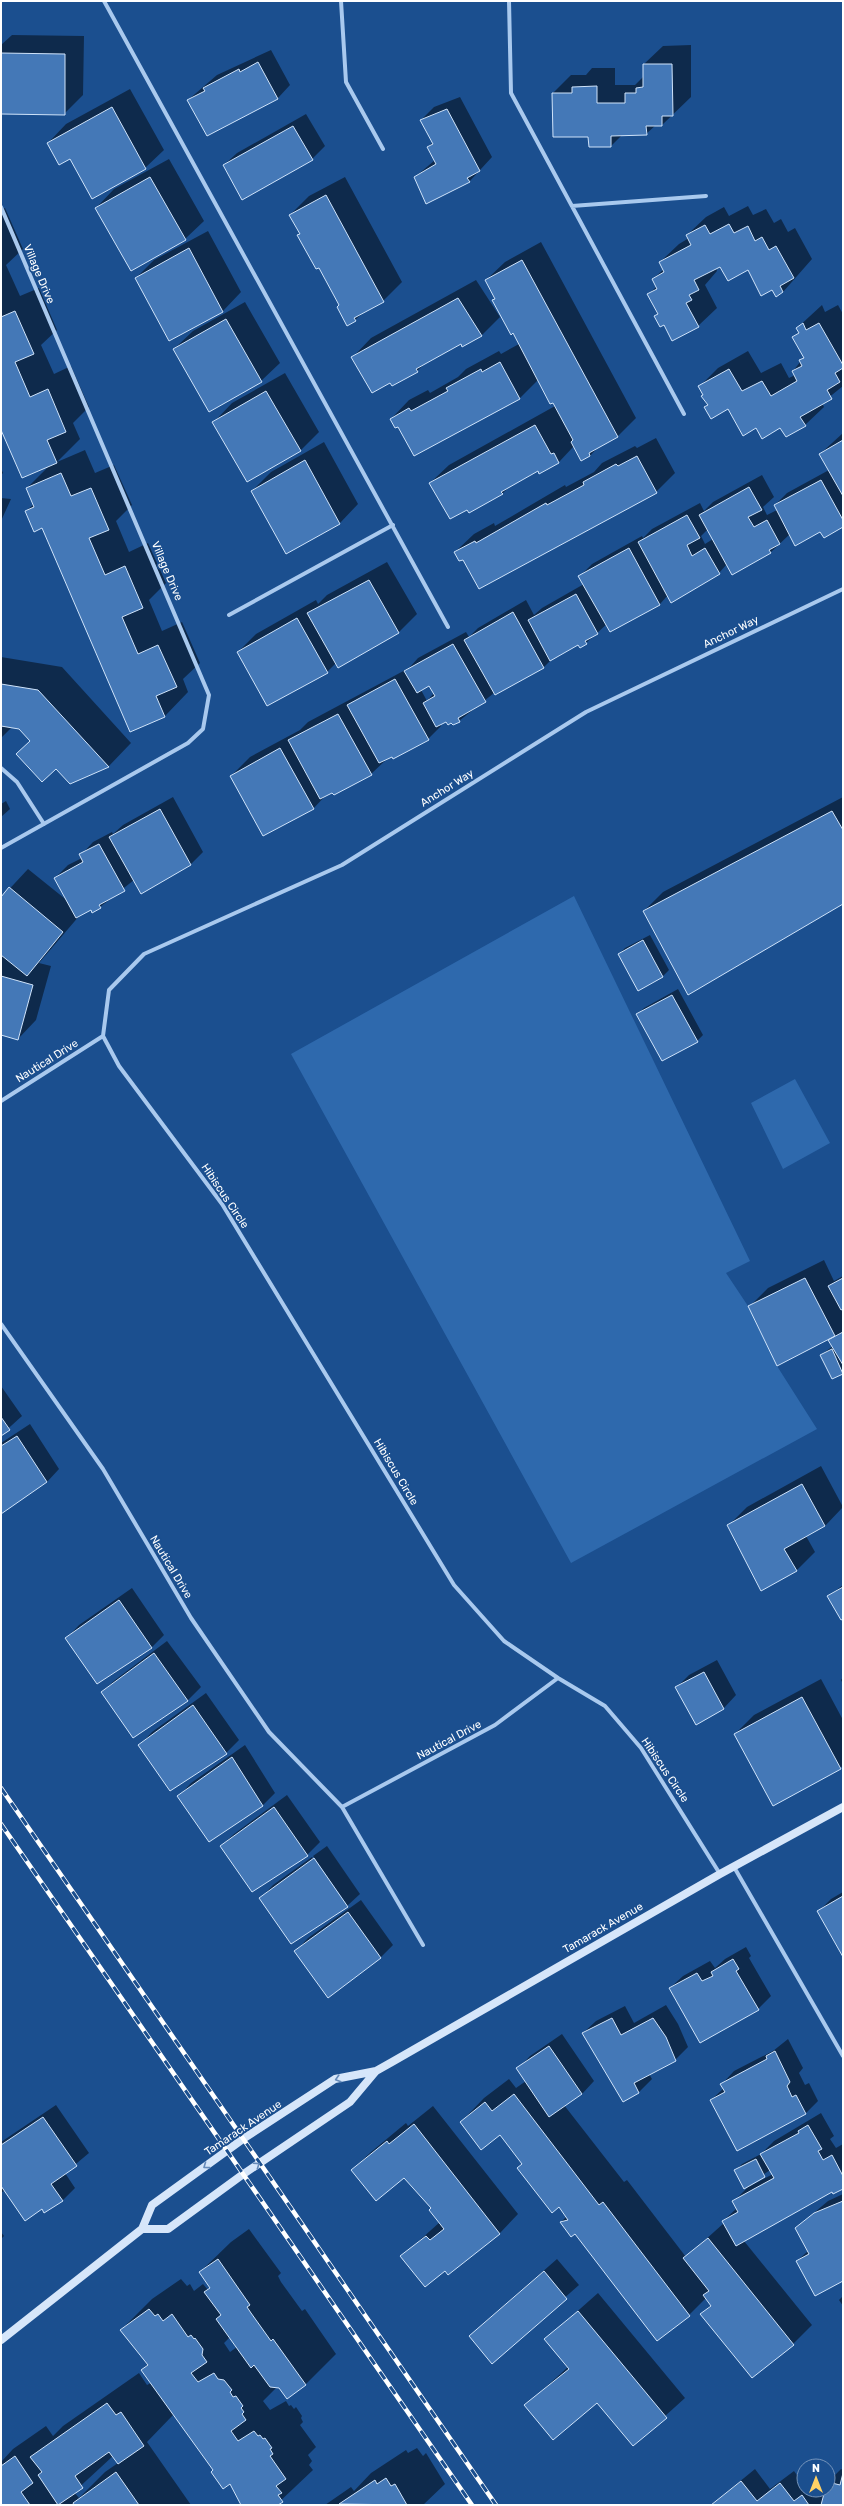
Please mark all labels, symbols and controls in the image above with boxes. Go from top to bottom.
street label: Village Drive [21,242,57,306]
street label: Village Drive [149,539,185,603]
street label: Anchor Way [701,613,761,651]
street label: Anchor Way [418,767,476,809]
street label: Nautical Drive [13,1037,81,1085]
street label: Hibiscus Circle [199,1161,251,1231]
street label: Hibiscus Circle [371,1436,421,1508]
street label: Nautical Drive [147,1533,195,1601]
street label: Nautical Drive [414,1718,484,1762]
street label: Hibiscus Circle [639,1735,691,1805]
street label: Tamarack Avenue [561,1900,645,1956]
one-way arrow [334,2074,341,2083]
street label: Tamarack Avenue [202,2097,284,2159]
one-way arrow [204,2161,211,2168]
one-way arrow [252,2163,259,2170]
north arrow [796,2458,836,2498]
text: N [812,2462,820,2475]

